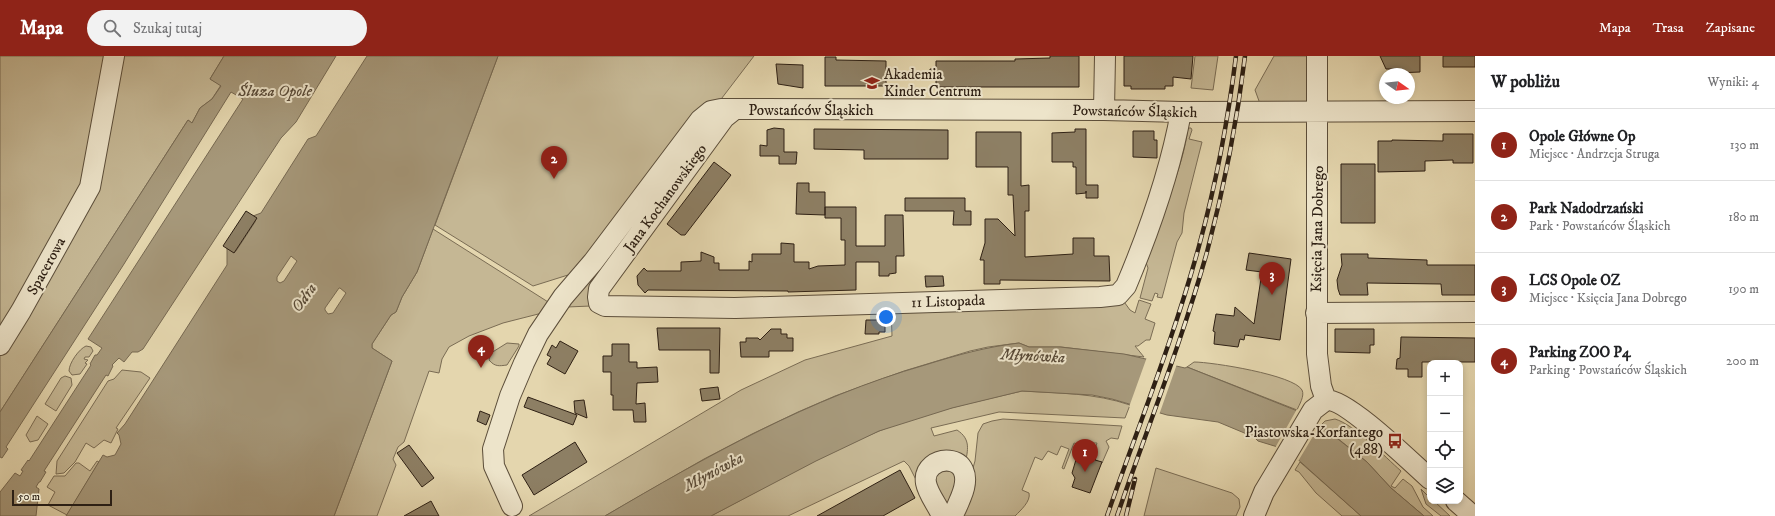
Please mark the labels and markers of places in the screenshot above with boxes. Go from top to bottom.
place label: Akademia Kinder Centrum [884,65,982,101]
school or university icon: Akademia Kinder Centrum [863,74,881,92]
pin: 2 [541,146,567,179]
pin: 3 [1259,262,1285,295]
pin: 4 [468,335,494,368]
place label: Piastowska-Korfantego (488) [1245,423,1383,459]
bus stop icon: Piastowska-Korfantego (488) [1386,432,1404,450]
pin: 1 [1072,439,1098,472]

